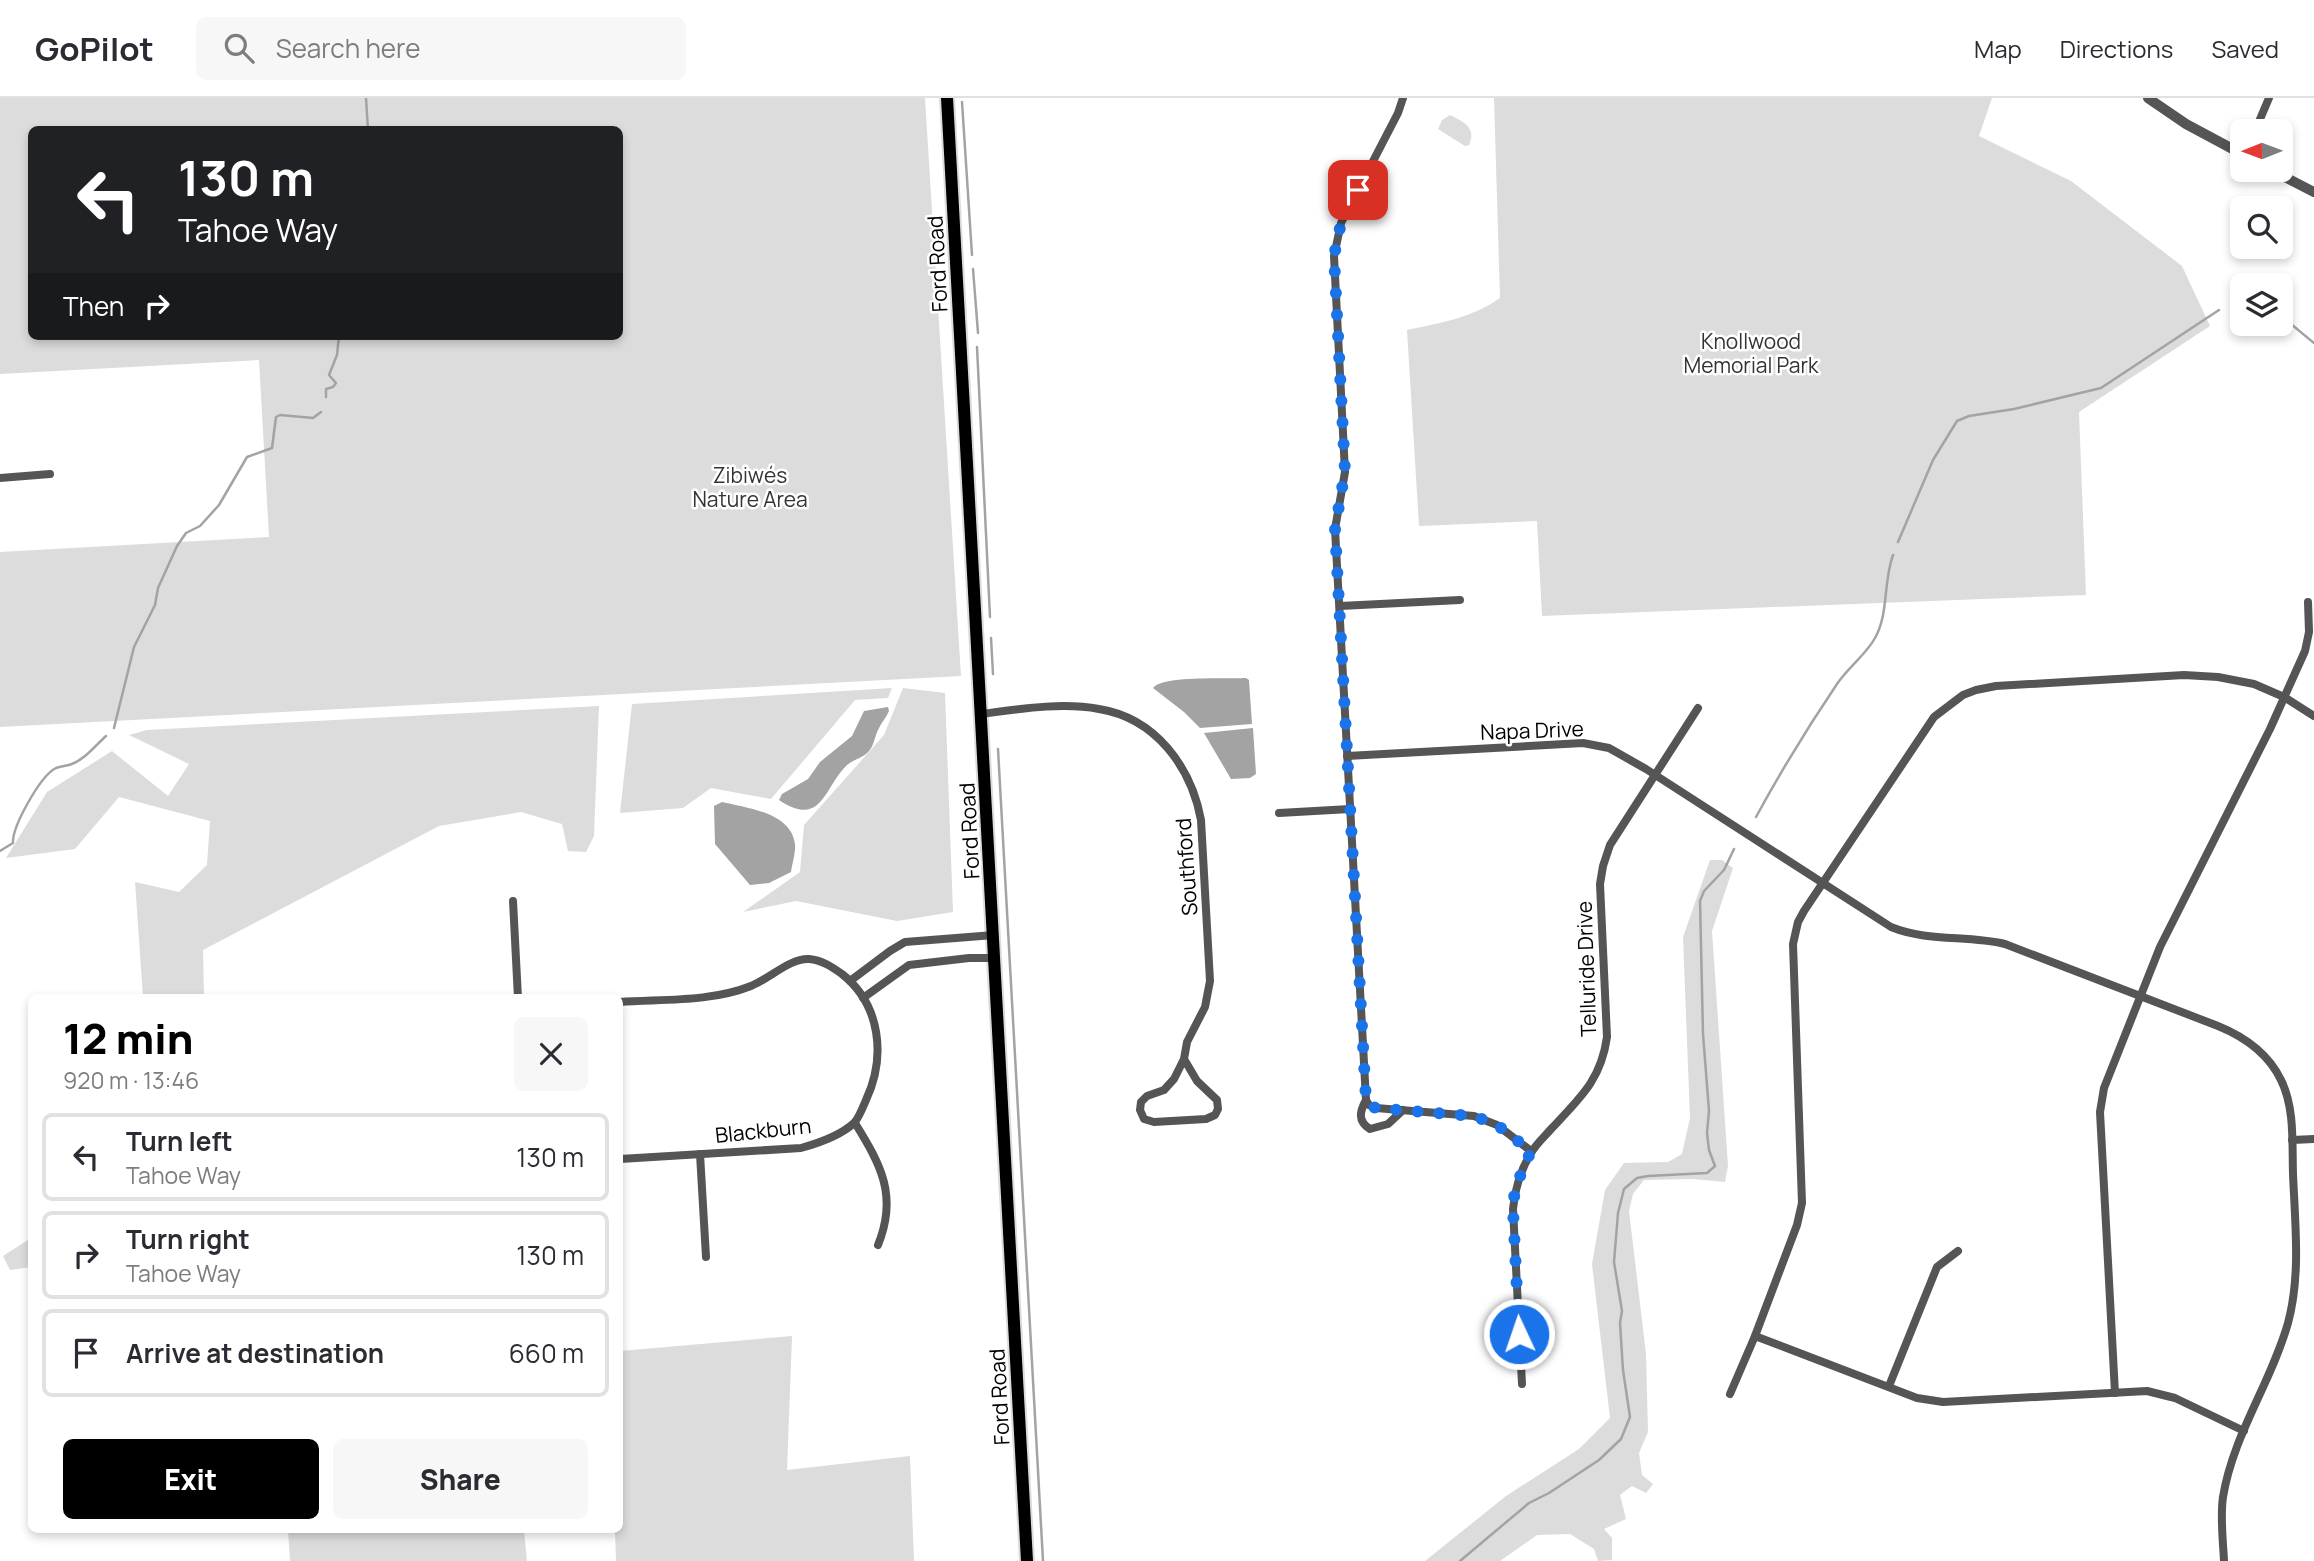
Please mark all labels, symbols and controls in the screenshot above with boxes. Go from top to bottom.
search box [196,17,686,80]
text: GoPilot [35,26,154,71]
icon: search [220,29,258,67]
text: Search here [276,30,420,66]
text: Map [1974,32,2022,65]
text: Directions [2060,32,2173,65]
text: Saved [2211,32,2279,65]
north arrow [2230,119,2292,182]
map controls [2230,119,2293,336]
text: 130 m [178,144,314,211]
icon: left [63,154,154,245]
pin [1328,160,1388,220]
icon: arrive [1339,171,1377,209]
button: search [2230,196,2293,259]
text: Tahoe Way [178,208,338,252]
street label: Ford Road [920,215,954,313]
button: layers [2230,273,2293,336]
icon: right [138,287,176,325]
text: Then [63,288,124,324]
park label: Knollwood Memorial Park [1684,327,1819,379]
park label: Zibiwés Nature Area [692,461,808,513]
street label: Napa Drive [1480,714,1584,746]
street label: Ford Road [952,782,986,880]
street label: Southford [1169,817,1203,917]
street label: Telluride Drive [1570,901,1602,1037]
text: 12 min [63,1009,193,1067]
button: close [514,1017,588,1091]
text: 920 m · 13:46 [63,1064,199,1096]
street label: Blackburn [714,1111,812,1149]
text: Turn left [126,1123,233,1159]
icon: left [67,1138,105,1176]
text: 130 m [516,1139,584,1175]
text: Tahoe Way [126,1159,241,1191]
text: Turn right [126,1221,250,1257]
icon: right [67,1236,105,1274]
text: 130 m [516,1237,584,1273]
text: Tahoe Way [126,1257,241,1289]
position arrow [1482,1297,1556,1371]
icon: arrive [67,1334,105,1372]
text: Arrive at destination [126,1335,384,1371]
text: 660 m [509,1335,584,1371]
street label: Ford Road [982,1348,1016,1446]
button: Exit [63,1439,319,1519]
button: Share [333,1439,588,1519]

